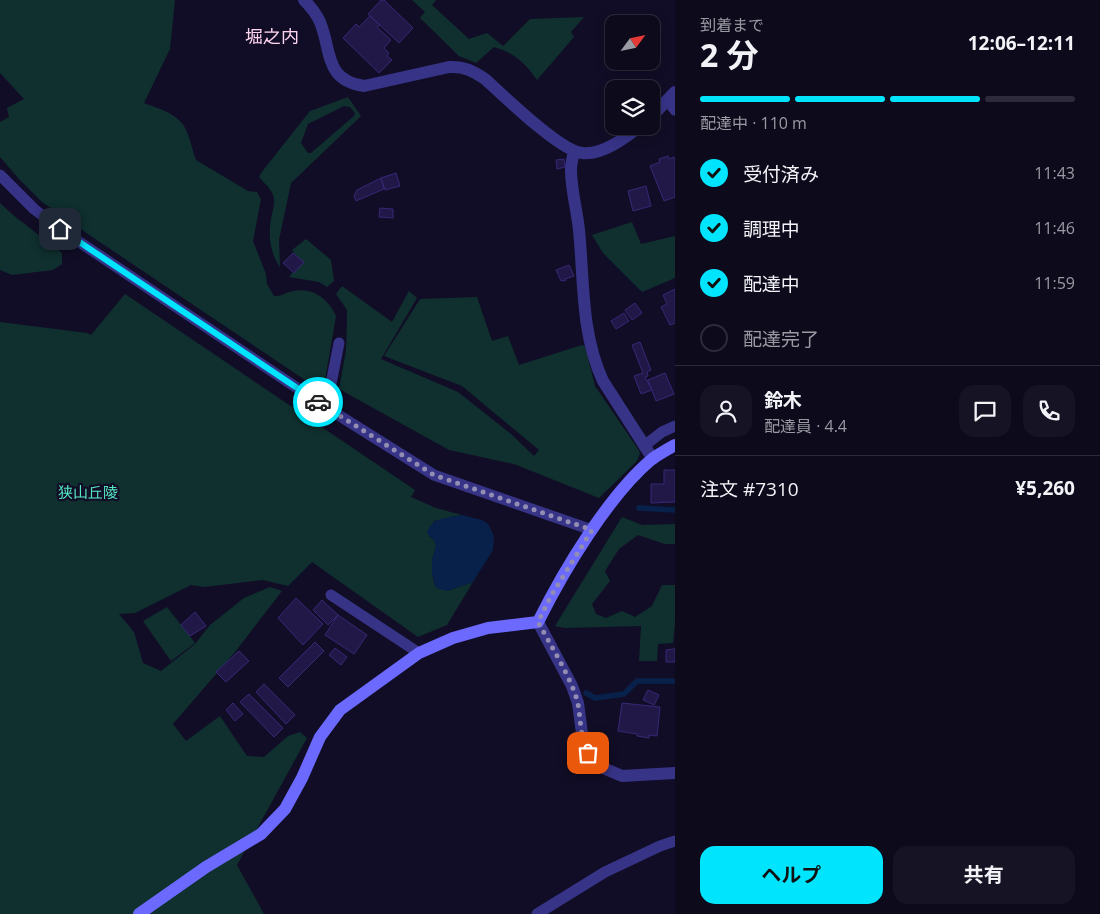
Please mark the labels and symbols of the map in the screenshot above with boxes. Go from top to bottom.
north arrow [605,15,660,70]
district label: 堀之内 [245,24,299,48]
pin [39,208,81,250]
courier [293,377,343,427]
park label: 狭山丘陵 [58,482,118,502]
pin [567,732,609,774]

